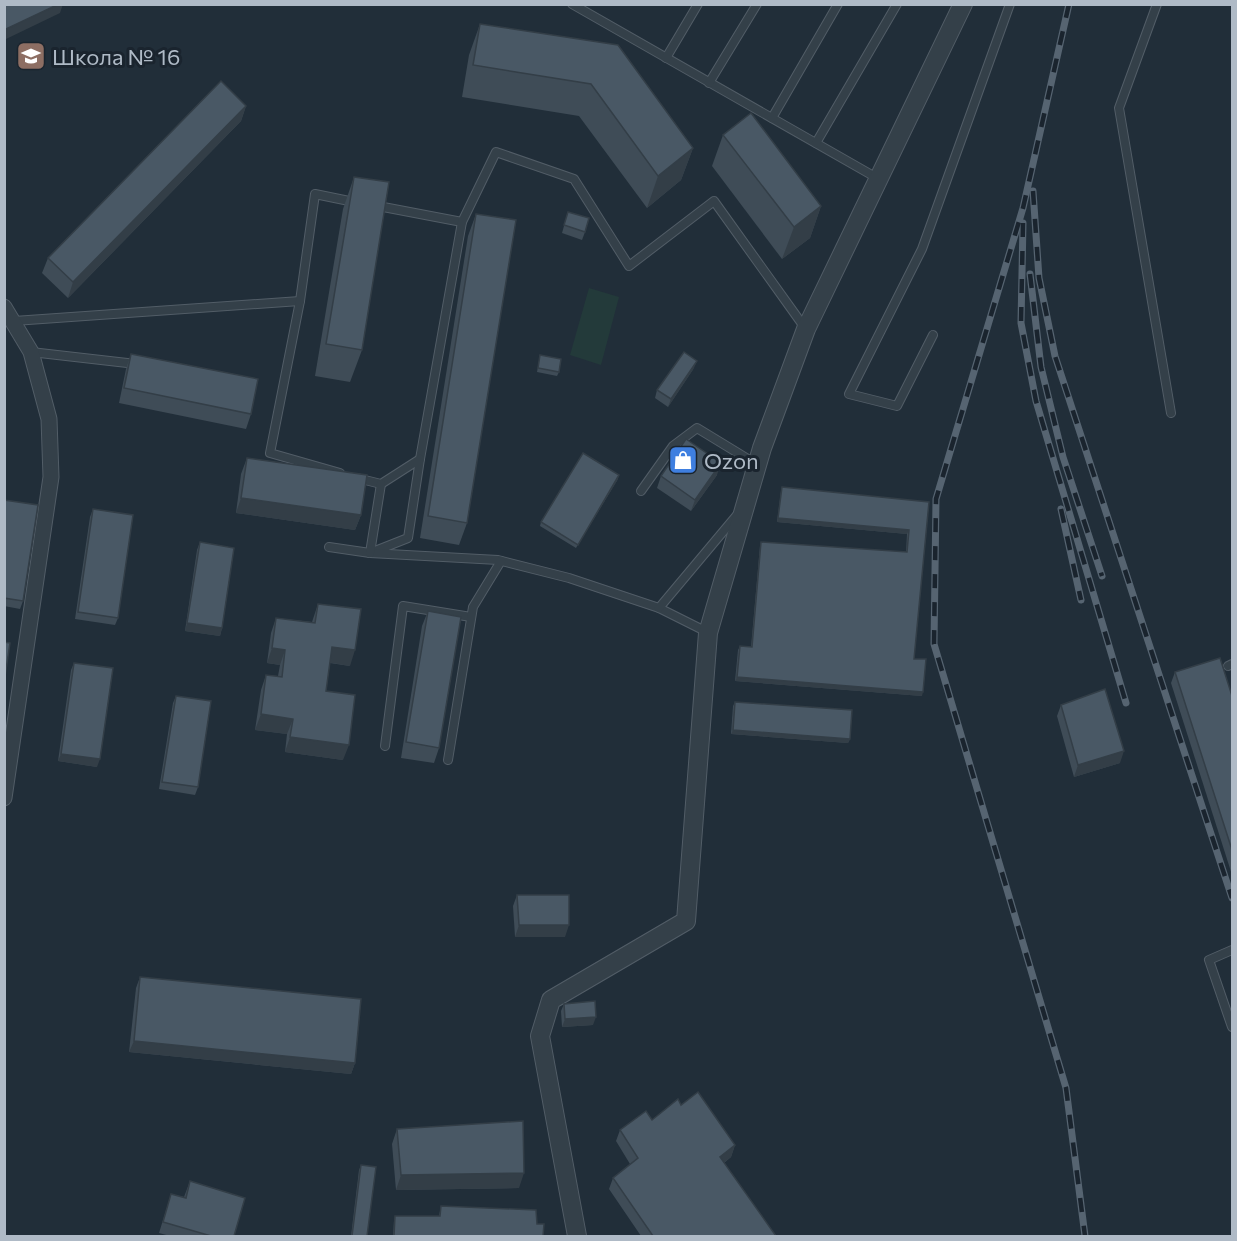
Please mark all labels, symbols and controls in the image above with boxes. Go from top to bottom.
school or university icon: Школа № 16 [15,40,47,72]
place label: Школа № 16 [52,43,180,70]
shop icon: Ozon [667,444,699,476]
place label: Ozon [704,447,759,474]

